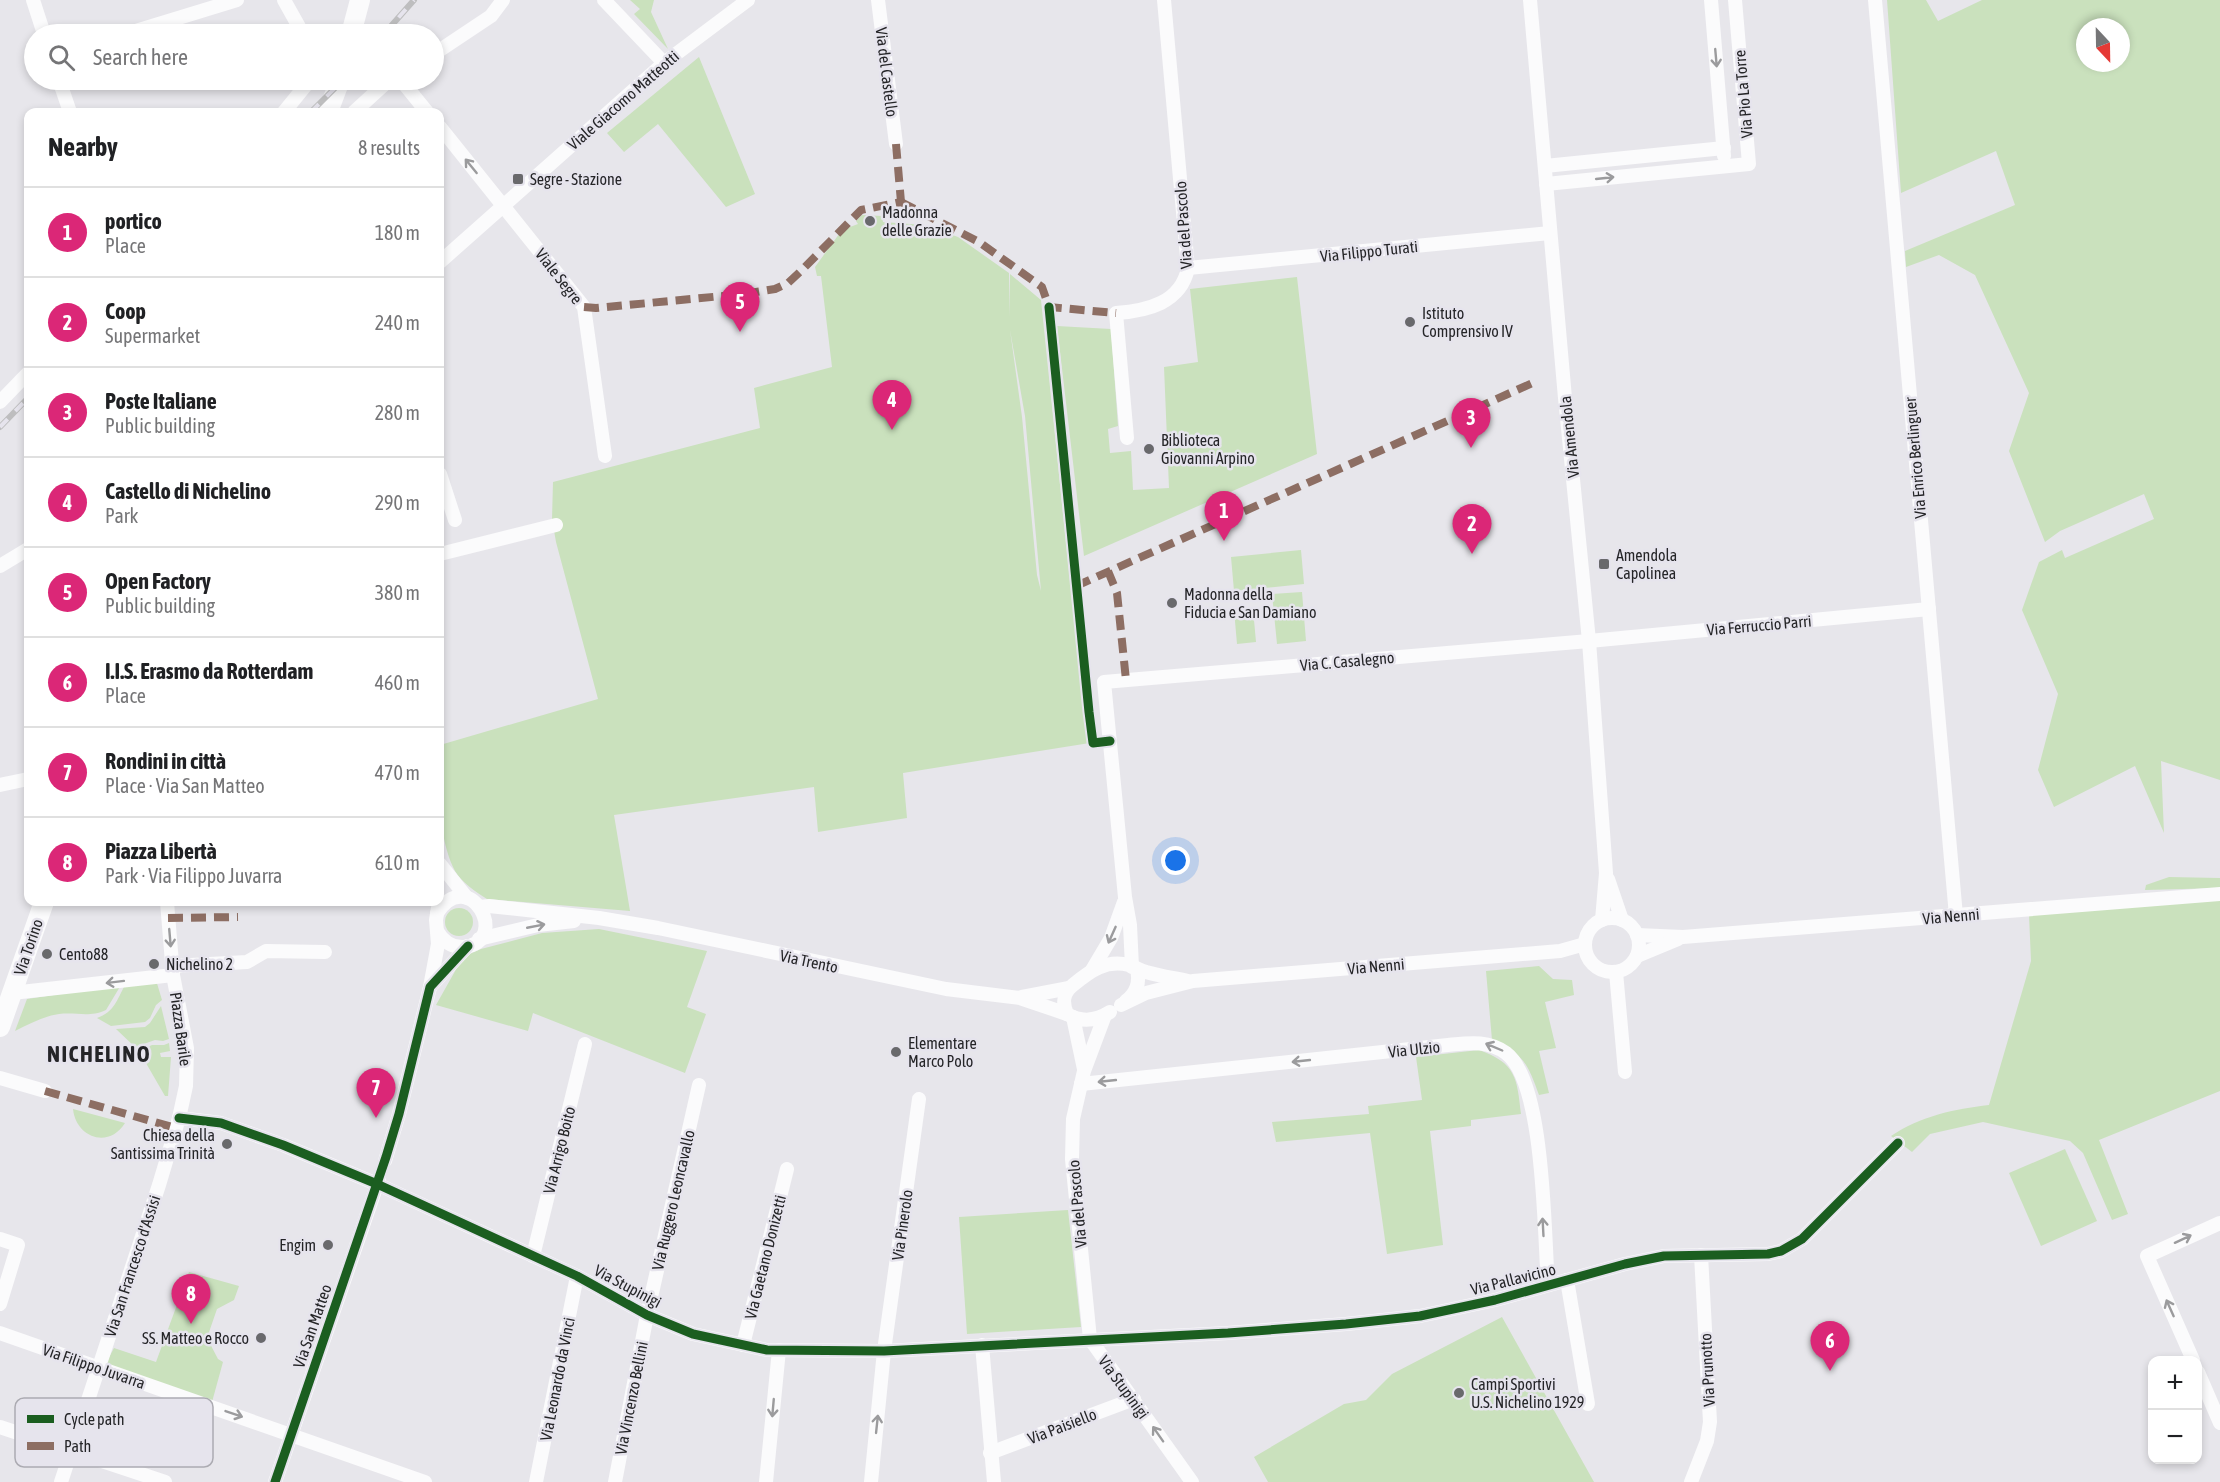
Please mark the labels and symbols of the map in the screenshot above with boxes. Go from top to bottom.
north arrow [2076,18,2130,72]
street label: Via del Castello [873,26,901,118]
street label: Viale Giacomo Matteotti [564,47,682,153]
one-way arrow [1711,48,1722,68]
street label: Via Pio La Torre [1730,49,1756,139]
one-way arrow [464,158,477,174]
place label: Segre - Stazione [530,170,622,189]
marker: Segre - Stazione [511,172,525,186]
one-way arrow [1594,172,1614,183]
street label: Via del Pascolo [1171,180,1195,270]
place label: Madonna delle Grazie [882,203,952,239]
marker: Madonna delle Grazie [863,214,877,228]
street label: Via Filippo Turati [1319,237,1419,266]
street label: Viale Segre [531,245,586,308]
pin: 5 [720,282,760,332]
place label: Istituto Comprensivo IV [1422,304,1513,341]
marker: Istituto Comprensivo IV [1403,315,1417,329]
pin: 4 [872,380,912,430]
street label: Via Amendola [1556,395,1582,479]
street label: Via Enrico Berlinguer [1901,396,1930,519]
pin: 3 [1452,398,1490,448]
place label: Biblioteca Giovanni Arpino [1161,431,1255,468]
marker: Biblioteca Giovanni Arpino [1142,442,1156,456]
pin: 1 [1204,492,1244,541]
pin: 2 [1452,504,1492,554]
place label: Amendola Capolinea [1616,546,1677,583]
marker: Amendola Capolinea [1597,557,1611,571]
place label: Madonna della Fiducia e San Damiano [1184,585,1317,621]
marker: Madonna della Fiducia e San Damiano [1165,596,1179,610]
street label: Via Ferruccio Parri [1706,611,1812,639]
street label: Via C. Casalegno [1299,648,1395,675]
your location [1161,846,1190,875]
street label: Via Nenni [1922,905,1980,927]
street label: Via Torino [10,916,46,978]
one-way arrow [526,920,545,931]
one-way arrow [1106,925,1117,943]
one-way arrow [165,928,176,948]
place label: Cento88 [59,945,108,963]
street label: Via Trento [778,946,840,976]
marker: Cento88 [40,947,54,961]
place label: Nichelino 2 [166,955,233,973]
street label: Via Nenni [1347,955,1405,977]
marker: Nichelino 2 [147,957,161,971]
one-way arrow [106,977,125,988]
street label: Piazza Barile [167,991,195,1067]
place label: Elementare Marco Polo [908,1034,977,1070]
street label: Via Ulzio [1387,1037,1441,1061]
district label: NICHELINO [47,1041,151,1067]
one-way arrow [1485,1041,1503,1053]
marker: Elementare Marco Polo [889,1045,903,1059]
one-way arrow [1291,1056,1311,1067]
pin: 7 [356,1068,395,1118]
one-way arrow [1097,1076,1117,1087]
street label: Via Arrigo Boito [539,1105,579,1196]
place label: Chiesa della Santissima Trinità [111,1126,215,1162]
street label: Via Ruggero Leoncavallo [648,1128,699,1272]
marker: Chiesa della Santissima Trinità [220,1137,234,1151]
street label: Via del Pascolo [1064,1159,1090,1249]
street label: Via Pinerolo [888,1188,916,1262]
street label: Via San Francesco d'Assisi [101,1193,163,1339]
street label: Via Gaetano Donizetti [741,1193,789,1321]
one-way arrow [1538,1217,1549,1237]
one-way arrow [2174,1233,2192,1245]
place label: Engim [279,1236,316,1255]
marker: Engim [321,1238,335,1252]
street label: Via Pallavicino [1469,1260,1557,1298]
street label: Via Stupinigi [591,1261,665,1312]
pin: 8 [172,1274,210,1324]
street label: Via San Matteo [289,1282,335,1370]
one-way arrow [2164,1300,2175,1318]
street label: Via Leonardo da Vinci [536,1316,578,1442]
pin: 6 [1810,1322,1850,1371]
place label: SS. Matteo e Rocco [142,1329,249,1347]
marker: SS. Matteo e Rocco [254,1331,268,1345]
street label: Via Prunotto [1696,1333,1718,1407]
street label: Via Filippo Juvarra [40,1340,148,1393]
street label: Via Vincenzo Bellini [611,1340,651,1456]
street label: Via Stupinigi [1094,1352,1153,1423]
place label: Campi Sportivi U.S. Nichelino 1929 [1471,1375,1584,1411]
marker: Campi Sportivi U.S. Nichelino 1929 [1452,1386,1466,1400]
legend [15,1398,213,1467]
one-way arrow [767,1398,778,1418]
street label: Via Paisiello [1025,1405,1099,1447]
text: Cycle path [64,1410,124,1429]
one-way arrow [224,1410,243,1421]
one-way arrow [872,1414,883,1434]
one-way arrow [1152,1426,1164,1443]
text: Path [64,1437,91,1455]

